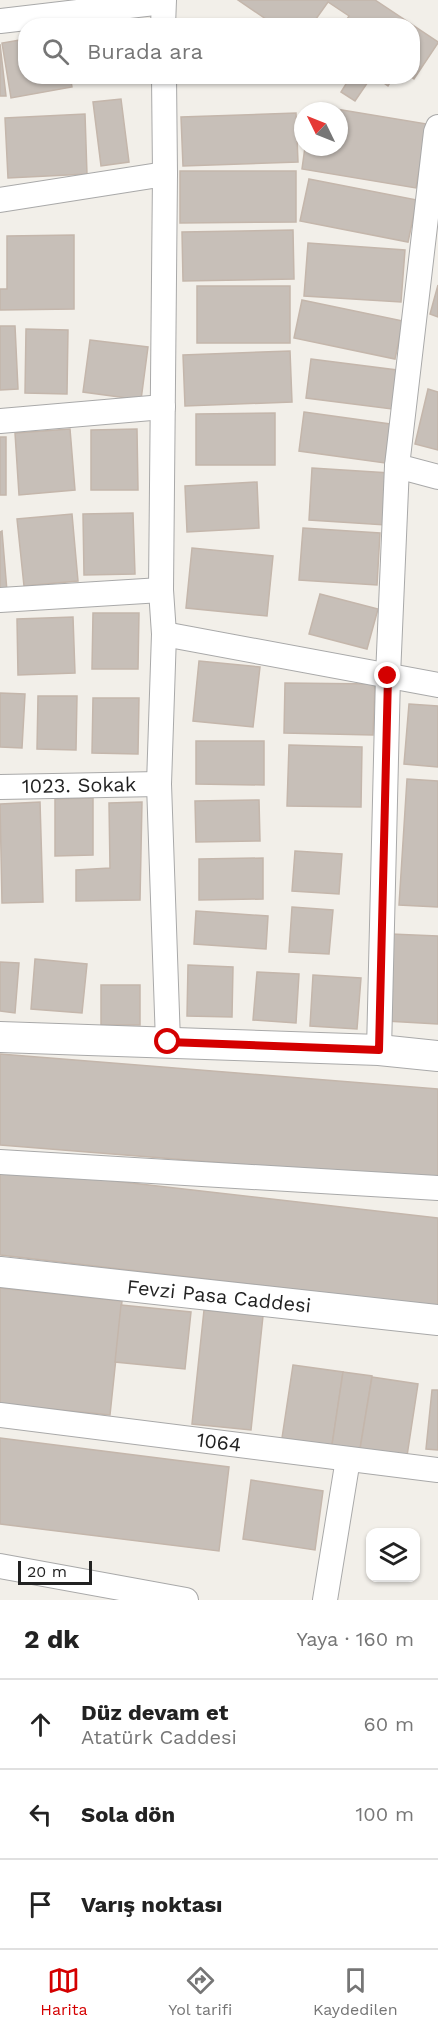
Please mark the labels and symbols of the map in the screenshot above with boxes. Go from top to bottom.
north arrow [294,102,348,156]
route end [374,662,400,688]
street label: 1023. Sokak [22,772,136,798]
route start [154,1028,180,1054]
street label: Fevzi Pasa Caddesi [126,1274,312,1318]
street label: 1064 [195,1427,243,1457]
scale bar [18,1558,92,1586]

